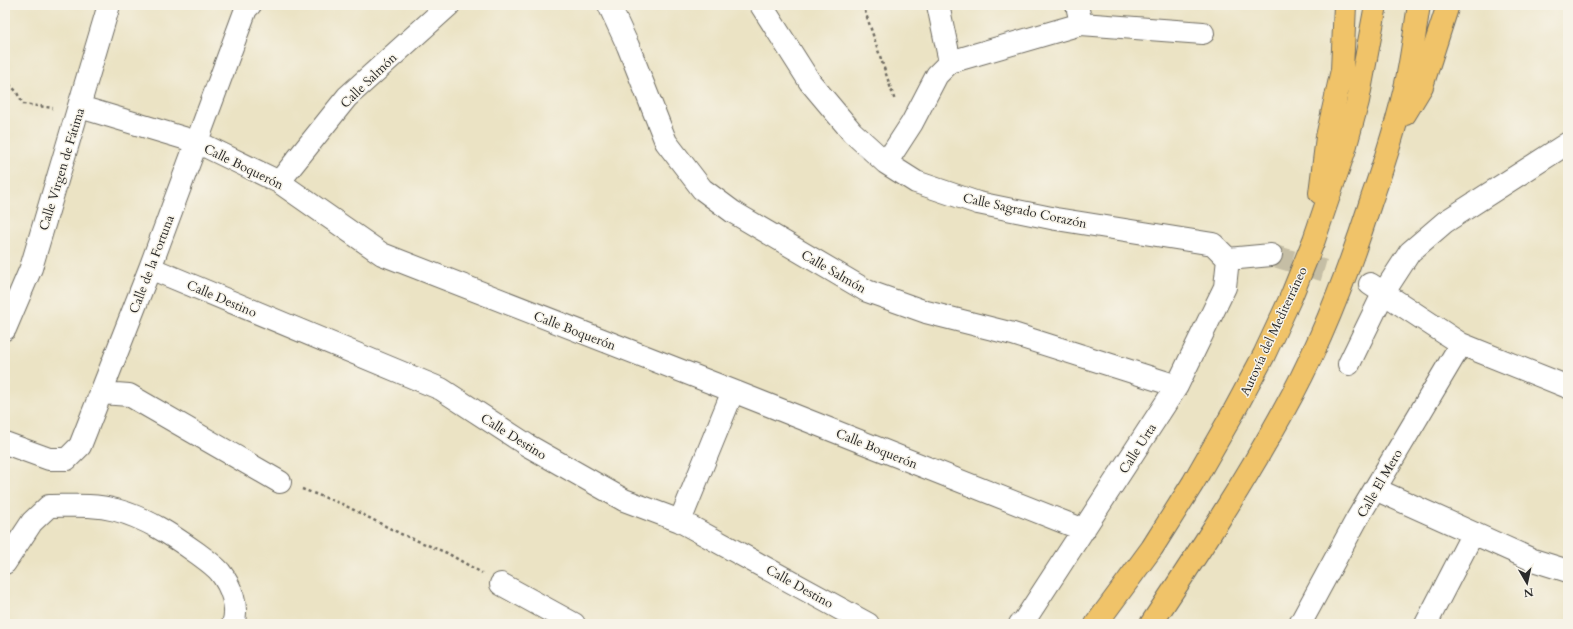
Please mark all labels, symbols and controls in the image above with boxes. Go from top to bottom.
street label: Calle Salmón [336,49,401,112]
street label: Calle Virgen de Fátima [35,105,89,233]
street label: Calle Boquerón [201,140,287,194]
street label: Calle Sagrado Corazón [961,189,1089,233]
street label: Calle de la Fortuna [125,212,179,316]
street label: Calle Salmón [798,246,870,298]
street label: Autovía del Mediterráneo [1236,264,1312,399]
street label: Calle Destino [184,276,259,322]
street label: Calle Boquerón [531,307,619,355]
street label: Calle Destino [477,409,550,464]
street label: Calle Urta [1115,420,1161,477]
street label: Calle Boquerón [833,424,921,474]
street label: Calle El Mero [1353,446,1407,521]
street label: Calle Destino [763,561,836,613]
north arrow [1507,563,1547,603]
text: N [1522,584,1534,601]

